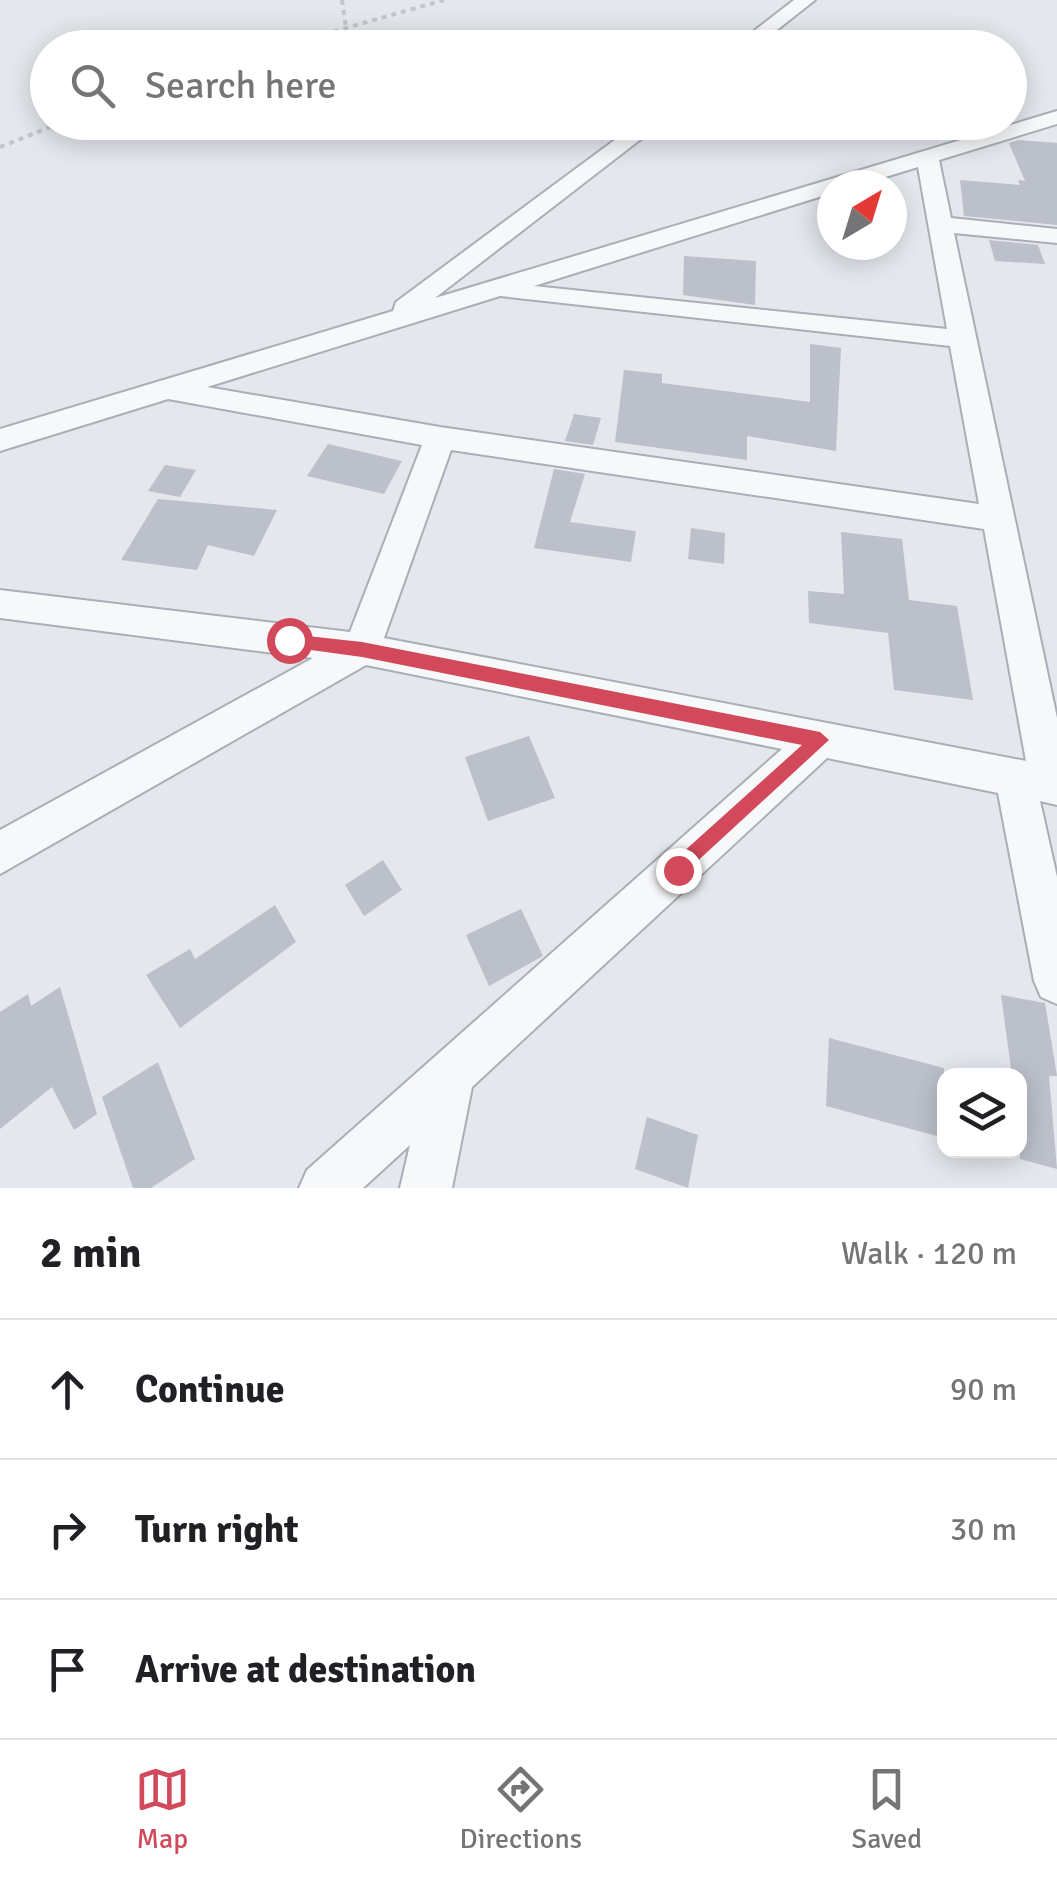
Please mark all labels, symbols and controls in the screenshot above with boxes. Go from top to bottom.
search box [30,30,1027,140]
icon: search [65,58,120,113]
text: Search here [145,62,337,109]
north arrow [817,170,907,260]
route start [267,618,313,664]
route end [656,848,702,894]
map controls [937,1068,1027,1158]
button: layers [937,1068,1027,1158]
text: 2 min [40,1228,141,1279]
text: Walk · 120 m [841,1234,1017,1273]
icon: ahead [40,1362,95,1417]
text: Continue [135,1366,285,1413]
text: 90 m [950,1370,1017,1409]
icon: right [40,1502,95,1557]
text: Turn right [135,1506,299,1553]
text: 30 m [950,1510,1017,1549]
icon: arrive [40,1642,95,1697]
text: Arrive at destination [135,1646,476,1693]
tab: Map [135,1762,190,1856]
tab: Directions [460,1762,582,1856]
tab: Saved [852,1762,922,1856]

